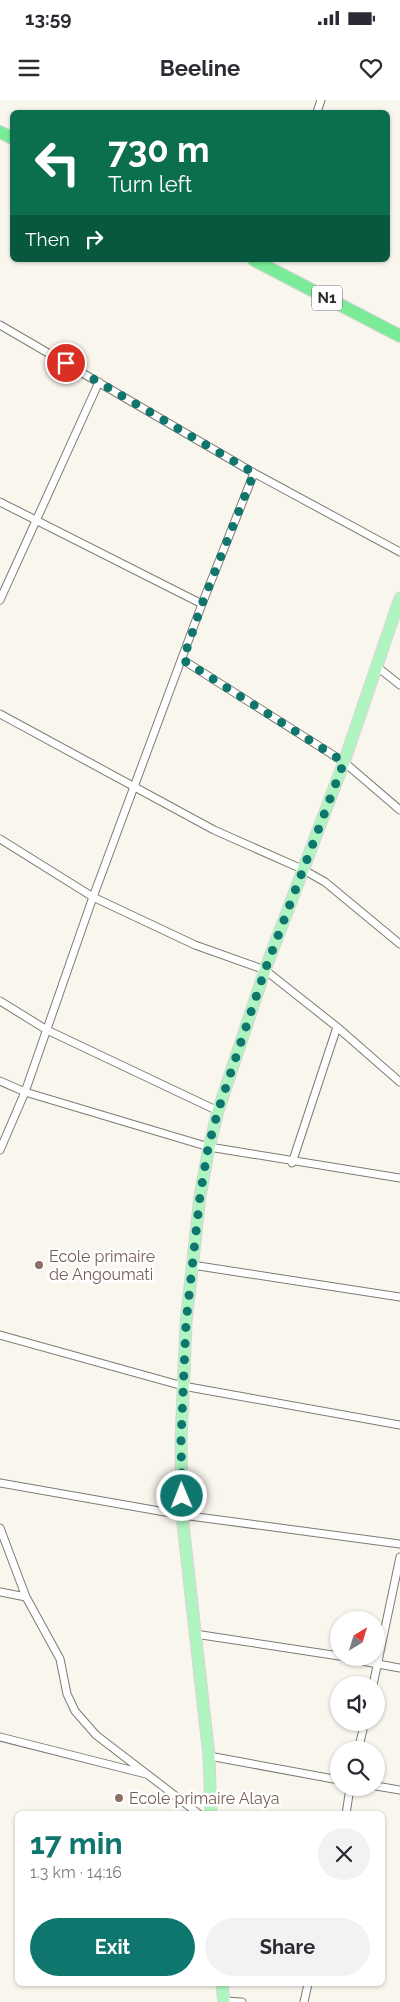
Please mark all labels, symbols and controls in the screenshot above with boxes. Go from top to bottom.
text: 13:59 [25,7,71,29]
icon: menu [15,54,43,82]
icon: heart [357,54,385,82]
text: Beeline [160,55,240,81]
text: 730 m [108,129,210,170]
icon: left [25,130,90,195]
text: Turn left [108,171,192,197]
icon: right [80,225,108,253]
text: Then [25,228,70,250]
road number: N1 [312,286,342,310]
pin [45,342,87,384]
icon: arrive [52,349,80,377]
place label: Ecole primaire de Angoumati [49,1247,155,1284]
marker: Ecole primaire de Angoumati [33,1259,45,1271]
position arrow [155,1469,207,1521]
north arrow [330,1611,385,1666]
map controls [330,1611,385,1796]
button: sound [330,1676,385,1731]
button: search [330,1741,385,1796]
place label: Ecole primaire Alaya [129,1789,280,1808]
marker: Ecole primaire Alaya [113,1792,125,1804]
text: 17 min [30,1826,123,1861]
button: close [318,1828,370,1880]
text: 1.3 km · 14:16 [30,1863,122,1882]
button: Exit [30,1918,195,1976]
button: Share [205,1918,370,1976]

